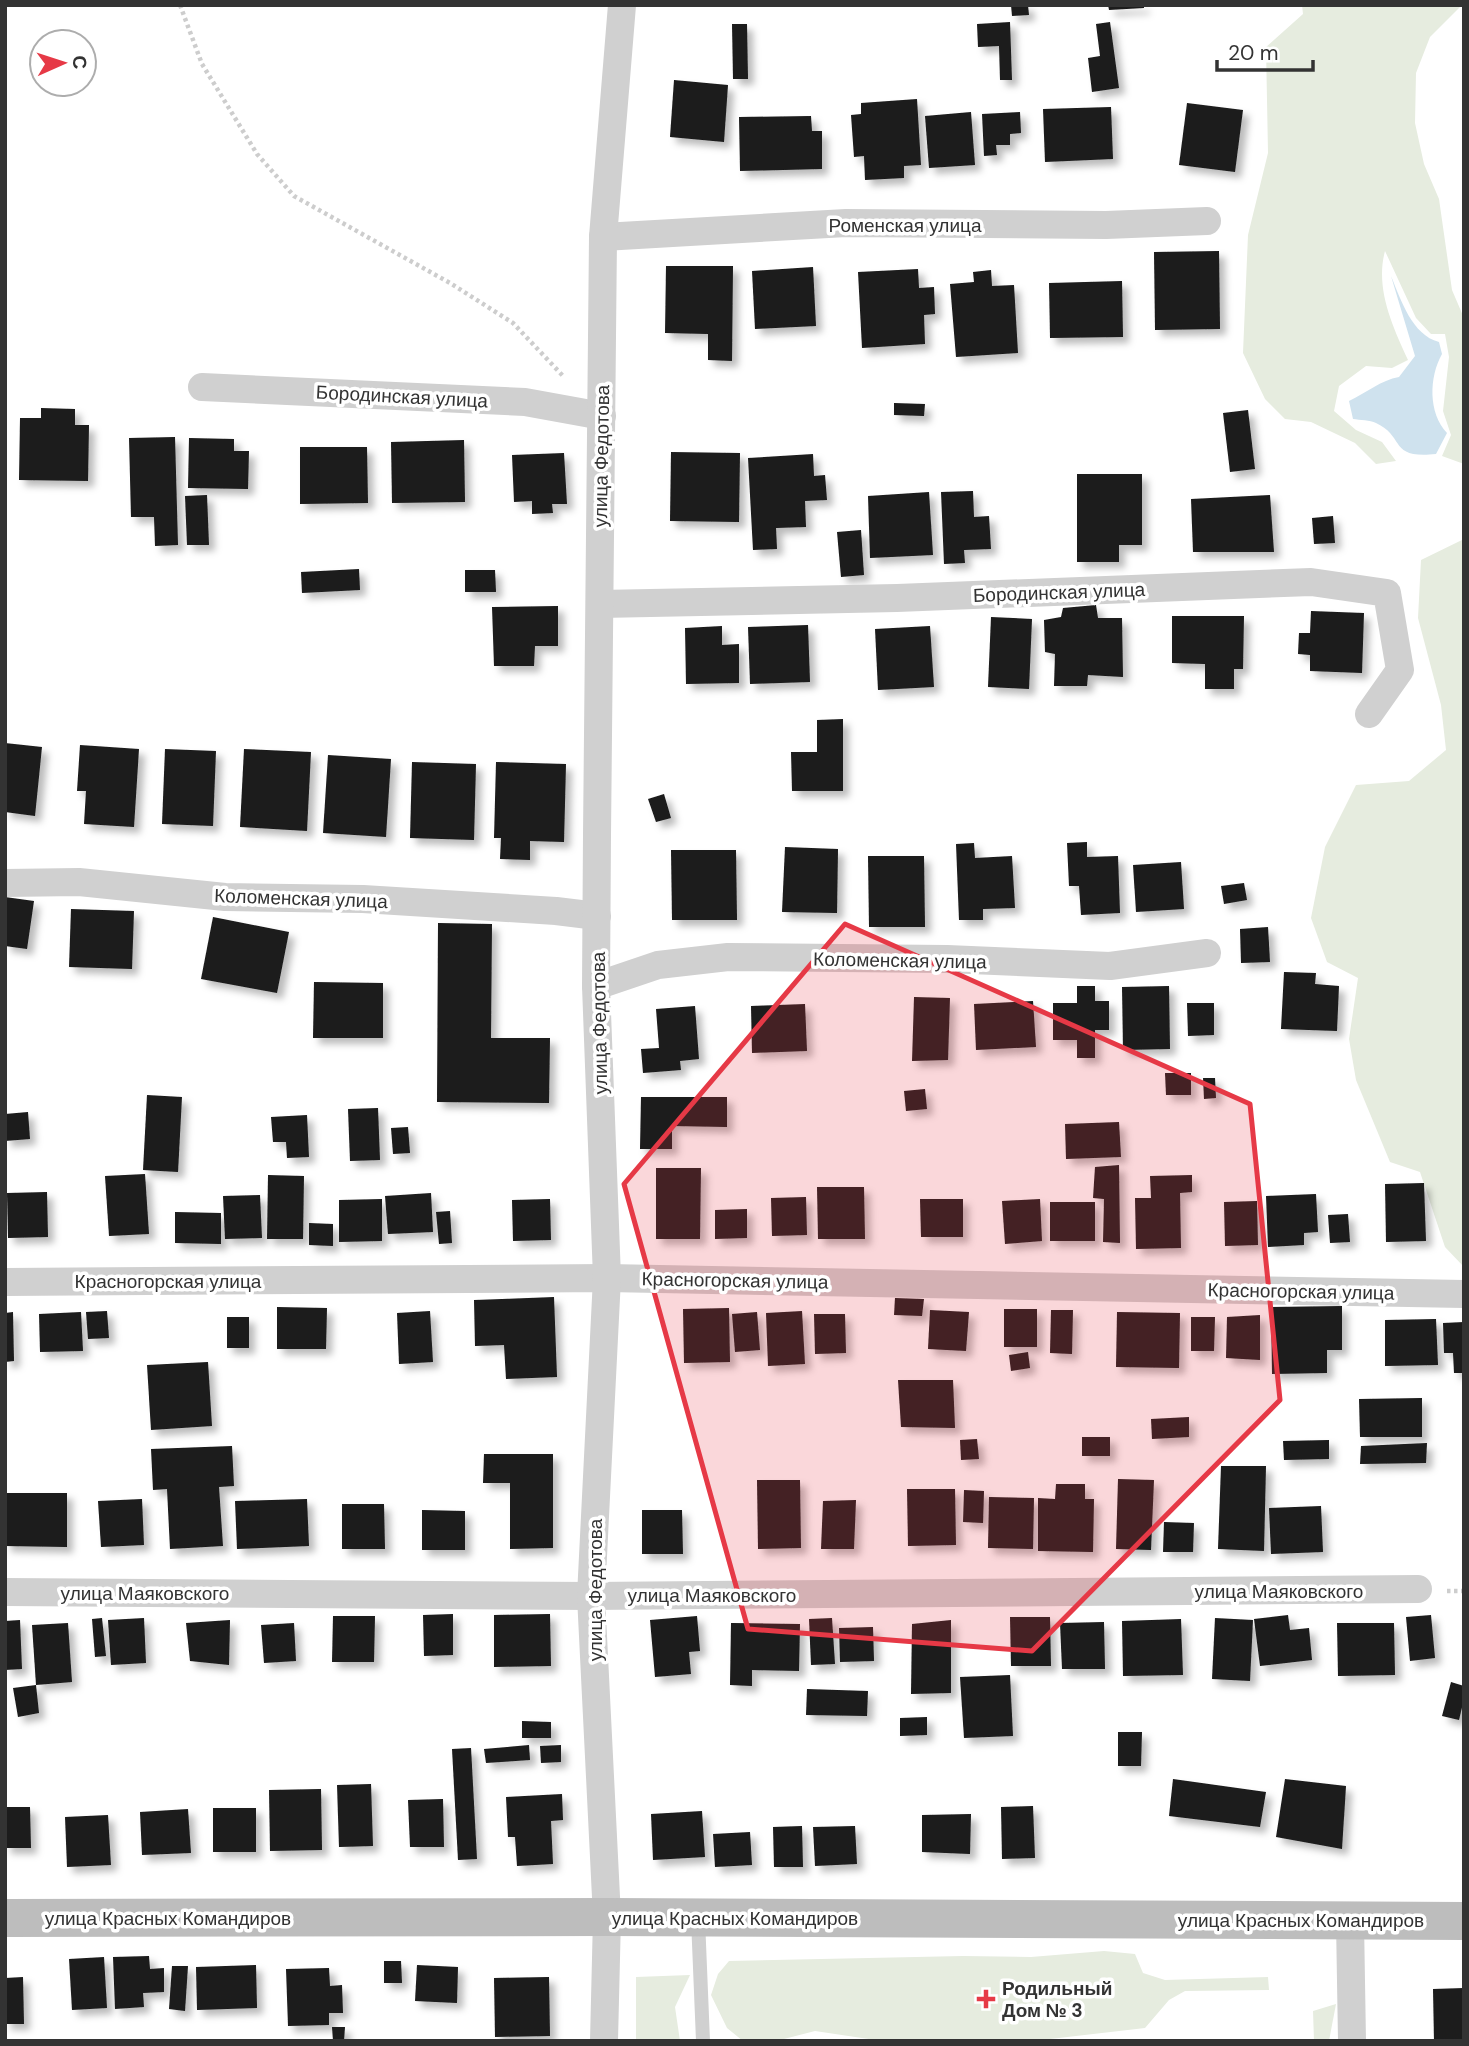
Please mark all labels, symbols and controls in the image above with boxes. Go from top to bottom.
north arrow [28,28,98,98]
scale bar [1217,28,1313,72]
text: 20 m [1228,39,1279,67]
text: С [67,55,92,70]
street label: Роменская улица [829,213,982,238]
street label: Бородинская улица [315,380,489,414]
street label: улица Федотова [588,384,615,528]
street label: Бородинская улица [972,577,1146,608]
street label: Коломенская улица [214,883,389,914]
street label: Коломенская улица [813,946,987,975]
street label: улица Федотова [586,951,613,1095]
street label: Красногорская улица [641,1266,829,1295]
street label: Красногорская улица [75,1269,262,1294]
street label: Красногорская улица [1207,1277,1395,1306]
street label: улица Федотова [583,1518,608,1661]
street label: улица Маяковского [1195,1579,1363,1604]
street label: улица Маяковского [61,1581,229,1606]
street label: улица Маяковского [628,1583,796,1608]
street label: улица Красных Командиров [45,1906,291,1931]
street label: улица Красных Командиров [612,1906,858,1931]
street label: улица Красных Командиров [1178,1908,1424,1933]
place label: Родильный Дом № 3 [1002,1976,1112,2023]
marker: Родильный Дом № 3 [976,1989,996,2009]

